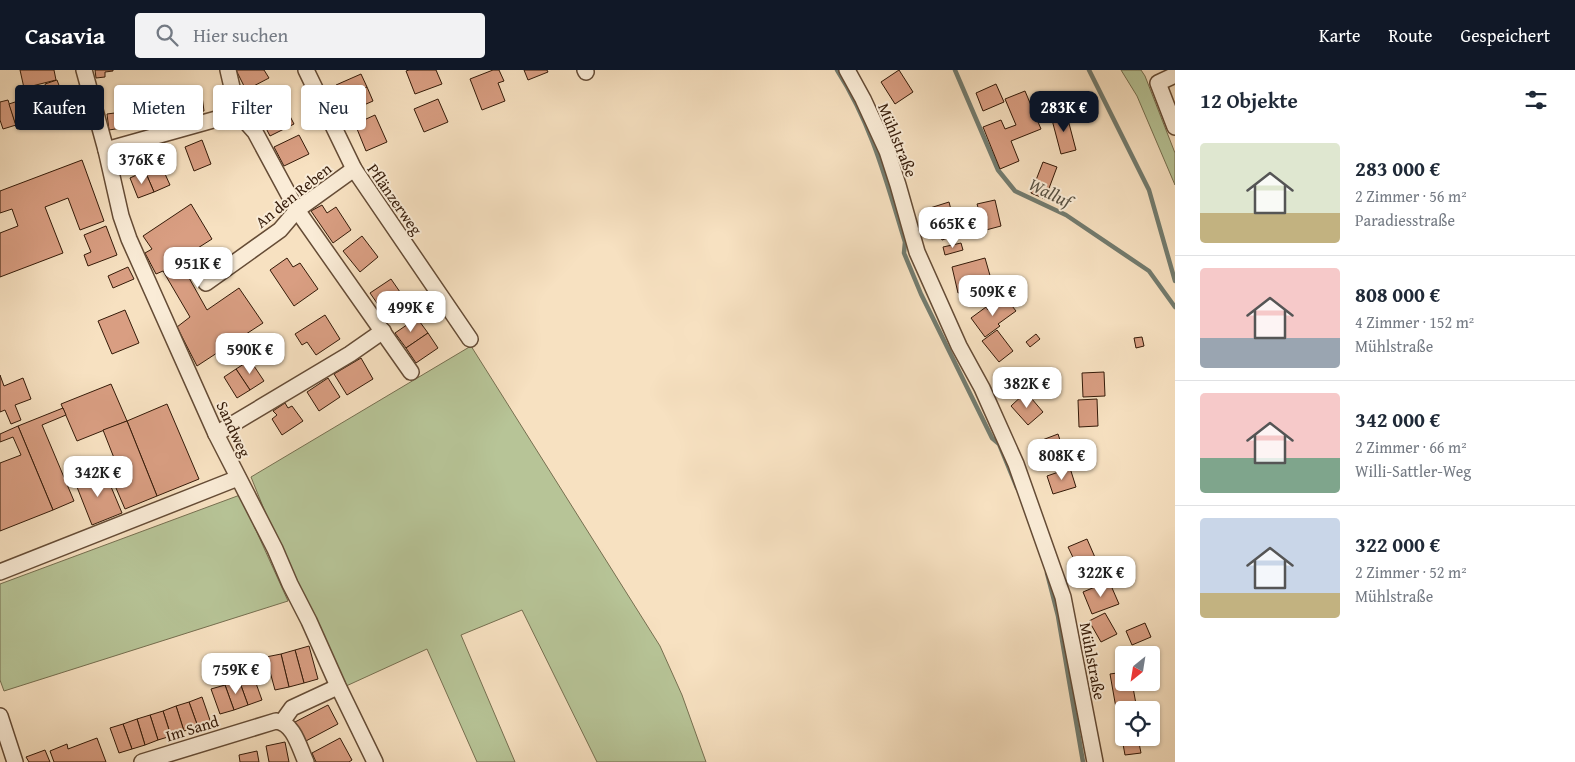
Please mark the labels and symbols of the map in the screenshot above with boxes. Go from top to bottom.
pin: 283K € [1023,90,1105,133]
street label: Mühlstraße [872,99,924,181]
pin: 376K € [101,142,183,185]
street label: An den Reben [250,157,336,233]
street label: Pflänzerweg [362,158,428,240]
water label: Walluf [1024,171,1080,216]
pin: 665K € [912,206,994,249]
pin: 951K € [157,246,239,289]
pin: 509K € [952,274,1034,317]
pin: 499K € [370,290,452,333]
pin: 590K € [209,332,291,375]
pin: 382K € [986,366,1068,409]
street label: Sandweg [211,397,257,461]
pin: 808K € [1021,438,1103,481]
pin: 342K € [57,456,139,498]
pin: 322K € [1060,556,1142,598]
street label: Mühlstraße [1074,620,1112,702]
north arrow [1115,646,1160,691]
pin: 759K € [195,652,277,695]
street label: Im Sand [162,708,222,747]

